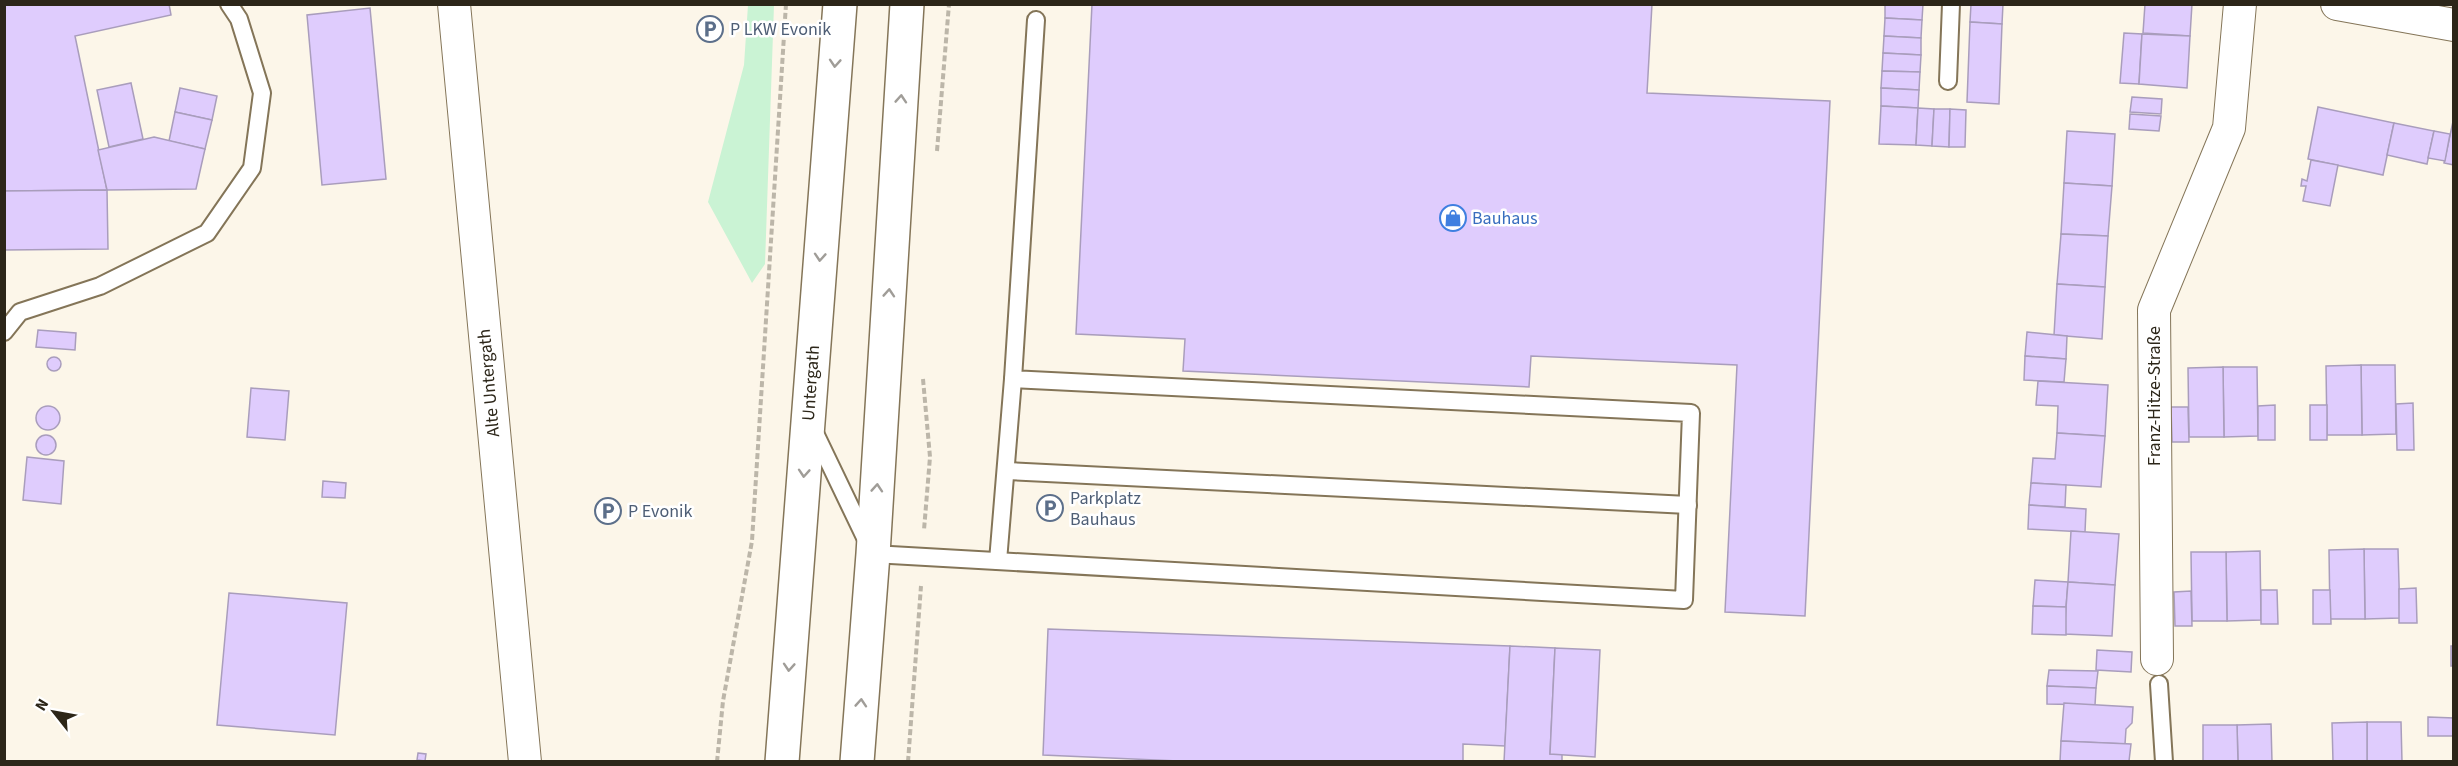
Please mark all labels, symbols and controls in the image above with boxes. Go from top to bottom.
parking icon: P LKW Evonik [695,14,725,44]
place label: P LKW Evonik [730,17,831,42]
one-way arrow [829,58,842,67]
one-way arrow [894,94,907,103]
shop icon: Bauhaus [1438,203,1468,233]
place label: Bauhaus [1472,206,1538,231]
one-way arrow [814,253,827,262]
one-way arrow [882,289,895,298]
street label: Franz-Hitze-Straße [2142,326,2167,466]
street label: Alte Untergath [472,328,506,438]
street label: Untergath [796,344,826,422]
one-way arrow [798,468,811,477]
one-way arrow [870,483,883,492]
place label: Parkplatz Bauhaus [1070,486,1141,532]
parking icon: Parkplatz Bauhaus [1035,493,1065,523]
parking icon: P Evonik [593,496,623,526]
place label: P Evonik [628,499,692,524]
one-way arrow [783,663,796,672]
north arrow [24,682,84,742]
text: N [30,695,54,715]
one-way arrow [854,699,867,708]

